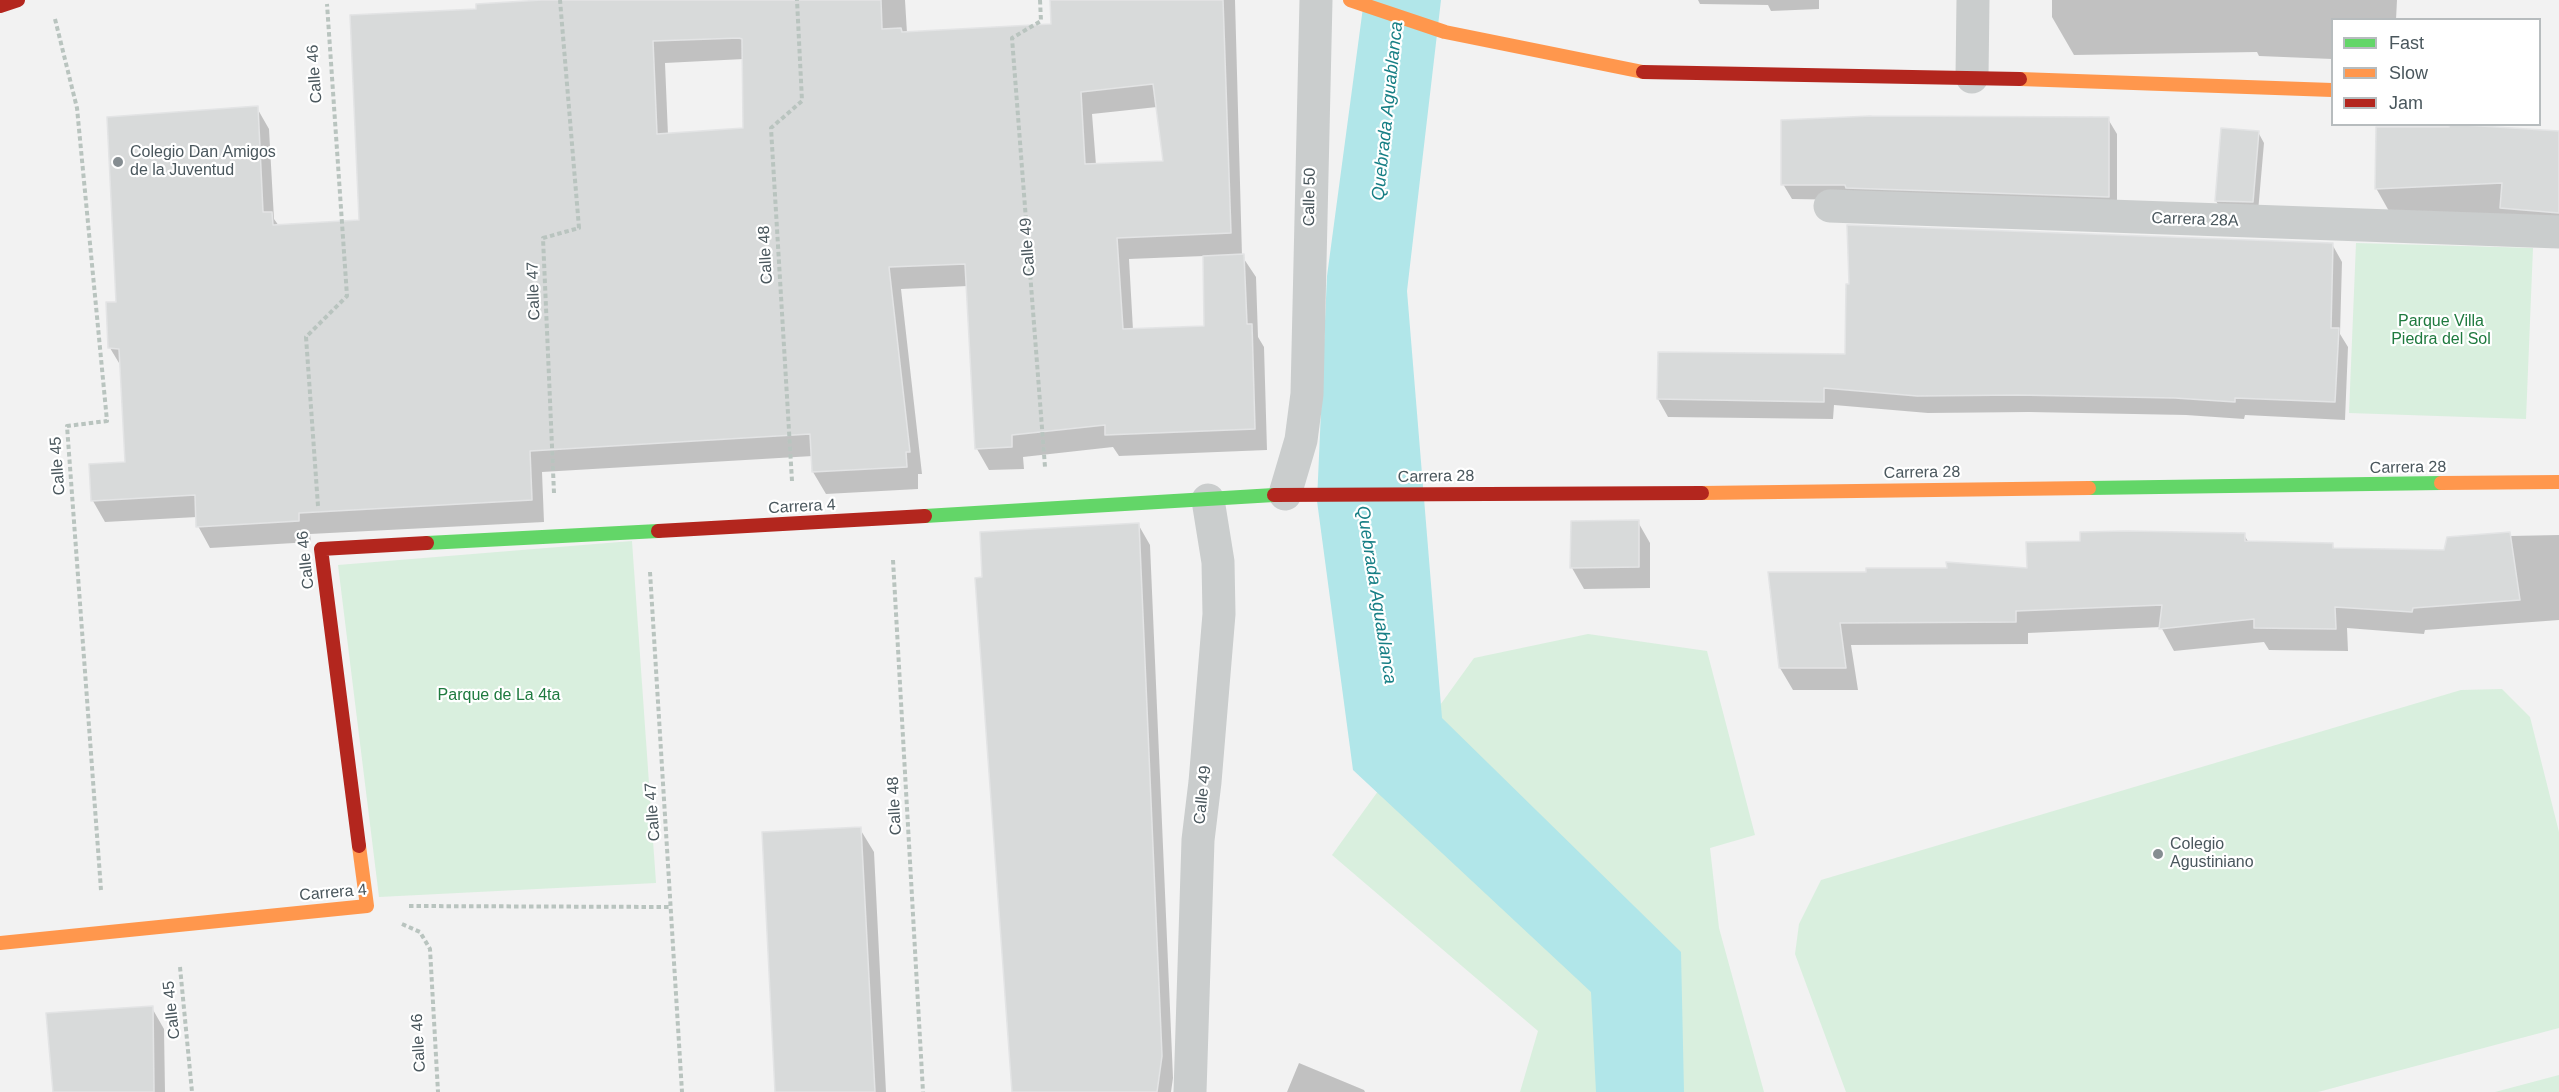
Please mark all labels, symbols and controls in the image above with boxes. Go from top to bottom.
legend [2331,18,2541,126]
water label: Quebrada Aguablanca [1368,20,1408,202]
text: Fast [2389,33,2424,53]
street label: Calle 46 [303,44,327,104]
text: Slow [2389,63,2428,83]
text: Jam [2389,93,2423,113]
place label: Colegio Dan Amigos de la Juventud [130,143,276,181]
marker: Colegio Dan Amigos de la Juventud [111,155,125,169]
street label: Calle 50 [1300,167,1320,227]
street label: Carrera 28A [2151,209,2239,231]
street label: Calle 49 [1016,217,1040,277]
street label: Calle 48 [755,225,777,285]
street label: Calle 47 [523,261,545,321]
park label: Parque Villa Piedra del Sol [2391,312,2491,350]
street label: Calle 45 [46,436,70,496]
street label: Carrera 28 [2370,458,2446,478]
street label: Carrera 28 [1884,463,1960,483]
street label: Carrera 28 [1398,467,1474,487]
street label: Carrera 4 [768,496,836,518]
water label: Quebrada Aguablanca [1351,504,1401,686]
street label: Calle 46 [293,530,319,590]
park label: Parque de La 4ta [438,686,560,706]
street label: Calle 49 [1190,765,1216,825]
street label: Calle 48 [884,776,906,836]
street label: Calle 47 [641,782,665,842]
place label: Colegio Agustiniano [2170,835,2254,873]
marker: Colegio Agustiniano [2151,847,2165,861]
street label: Carrera 4 [299,880,367,906]
street label: Calle 45 [159,980,185,1040]
street label: Calle 46 [408,1013,430,1073]

